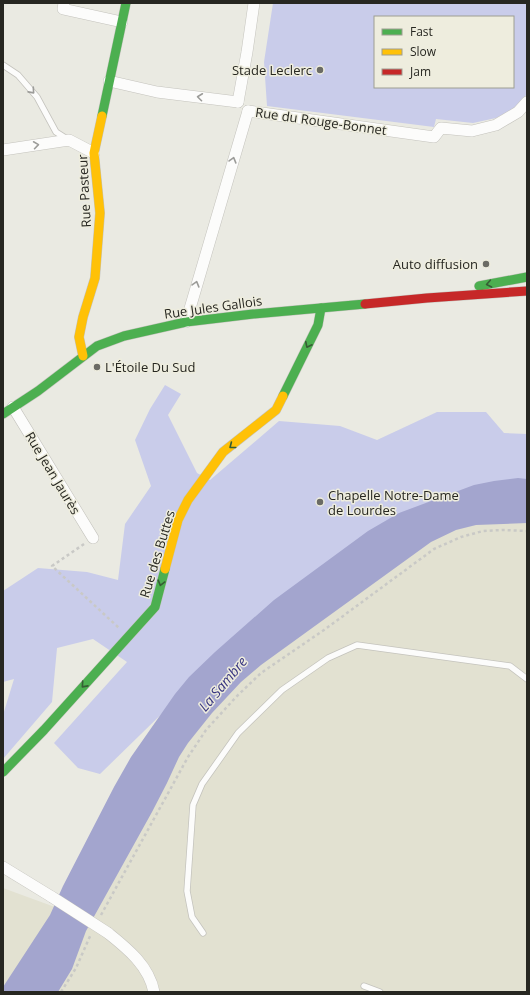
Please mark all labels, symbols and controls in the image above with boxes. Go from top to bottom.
legend [374,16,514,88]
text: Fast [410,23,433,40]
text: Slow [410,43,437,60]
place label: Stade Leclerc [232,61,312,79]
text: Jam [409,63,431,80]
marker: Stade Leclerc [315,65,325,75]
one-way arrow [27,86,35,94]
one-way arrow [197,93,203,102]
street label: Rue du Rouge-Bonnet [254,103,388,139]
one-way arrow [33,141,39,150]
street label: Rue Pasteur [73,153,95,228]
one-way arrow [228,156,237,163]
place label: Auto diffusion [393,255,478,273]
marker: Auto diffusion [481,259,491,269]
one-way arrow [485,279,492,287]
one-way arrow [191,281,200,288]
street label: Rue Jules Gallois [163,291,263,323]
one-way arrow [305,340,313,348]
place label: L'Étoile Du Sud [105,358,195,376]
marker: L'Étoile Du Sud [92,362,102,372]
street label: Rue Jean Jaurès [21,428,85,518]
one-way arrow [229,441,236,448]
place label: Chapelle Notre-Dame de Lourdes [328,486,459,519]
marker: Chapelle Notre-Dame de Lourdes [315,497,325,507]
street label: Rue des Buttes [135,508,179,600]
one-way arrow [157,579,166,586]
water label: La Sambre [194,652,251,715]
one-way arrow [81,680,88,688]

